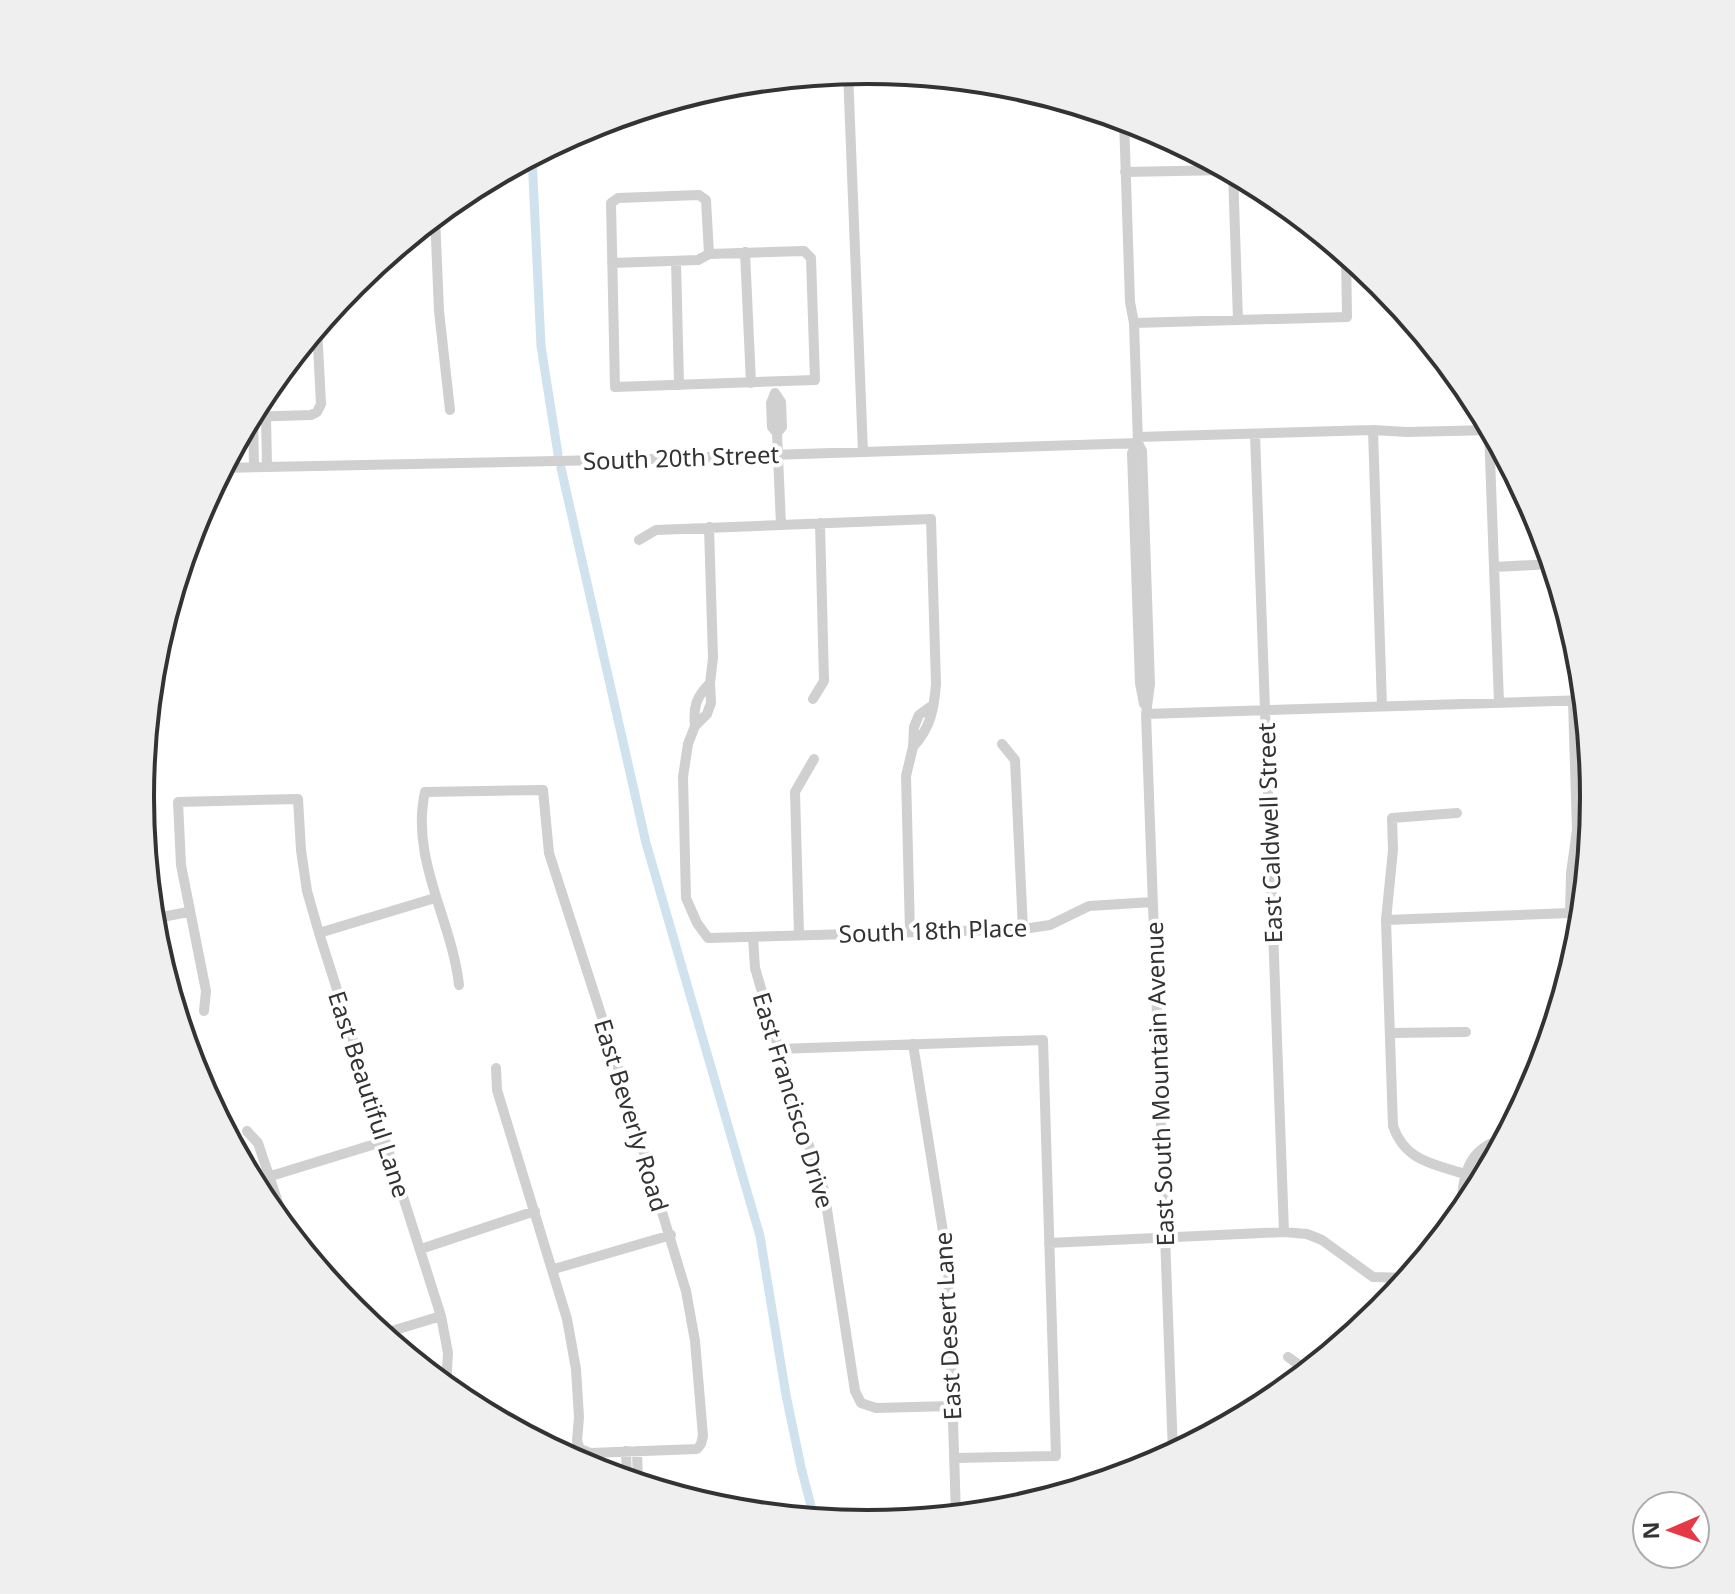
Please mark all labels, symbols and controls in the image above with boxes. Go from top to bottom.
street label: South 20th Street [582,437,780,477]
street label: East Caldwell Street [1249,722,1289,944]
street label: South 18th Place [838,910,1028,950]
street label: East South Mountain Avenue [1137,921,1181,1247]
street label: East Beautiful Lane [321,986,419,1202]
street label: East Francisco Drive [745,988,843,1212]
street label: East Beverly Road [587,1015,677,1215]
street label: East Desert Lane [926,1231,968,1421]
north arrow [1631,1490,1711,1570]
text: N [1635,1521,1665,1540]

